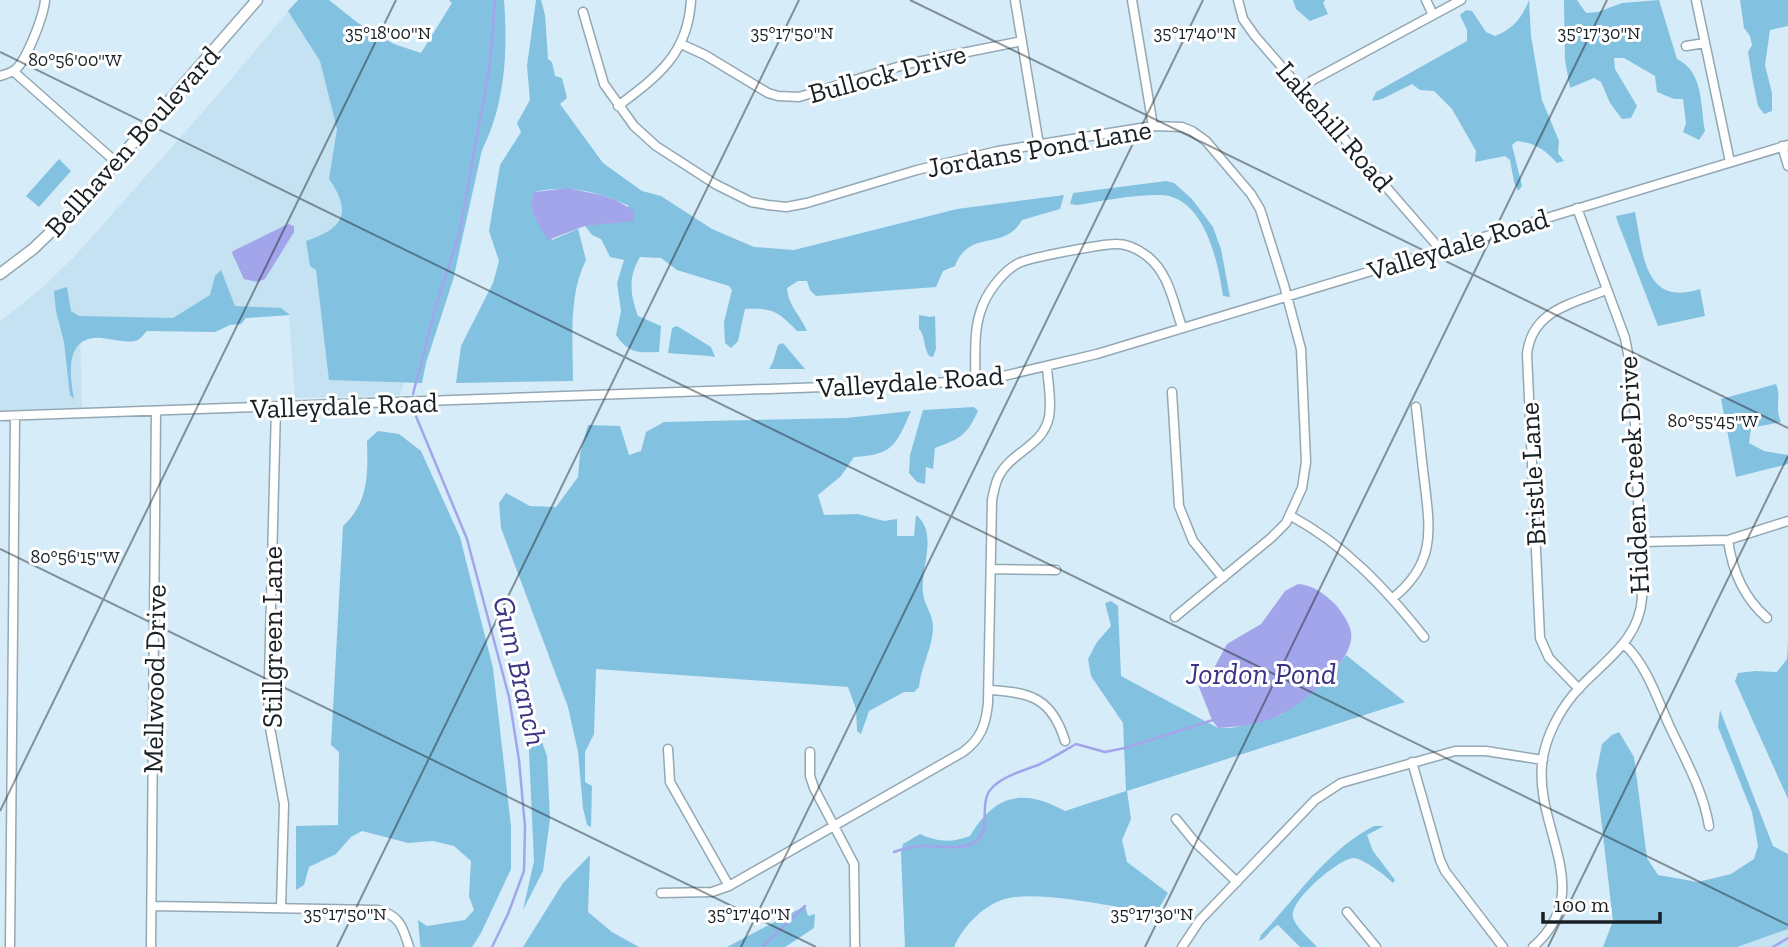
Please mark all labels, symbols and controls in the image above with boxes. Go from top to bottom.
text: 35°18'00"N [345,22,431,44]
text: 35°17'50"N [750,22,834,44]
text: 35°17'40"N [1153,22,1237,44]
text: 35°17'30"N [1558,22,1640,44]
street label: Bullock Drive [805,37,969,110]
street label: Bellhaven Boulevard [38,39,227,243]
text: 80°56'00"W [28,49,122,71]
street label: Lakehill Road [1269,55,1400,198]
street label: Jordans Pond Lane [924,113,1154,184]
street label: Valleydale Road [1363,201,1553,288]
street label: Hidden Creek Drive [1611,355,1656,595]
street label: Valleydale Road [814,359,1005,405]
street label: Valleydale Road [249,386,438,425]
street label: Bristle Lane [1512,401,1553,547]
text: 80°55'45"W [1668,410,1759,432]
text: 80°56'15"W [30,546,120,568]
street label: Stillgreen Lane [256,546,289,728]
street label: Mellwood Drive [136,584,173,774]
water label: Gum Branch [485,593,555,749]
water label: Jordon Pond [1185,656,1336,692]
scale bar [1543,880,1660,924]
text: 100 m [1554,892,1609,917]
text: 35°17'50"N [303,903,387,925]
text: 35°17'40"N [707,903,791,925]
text: 35°17'30"N [1111,903,1193,925]

